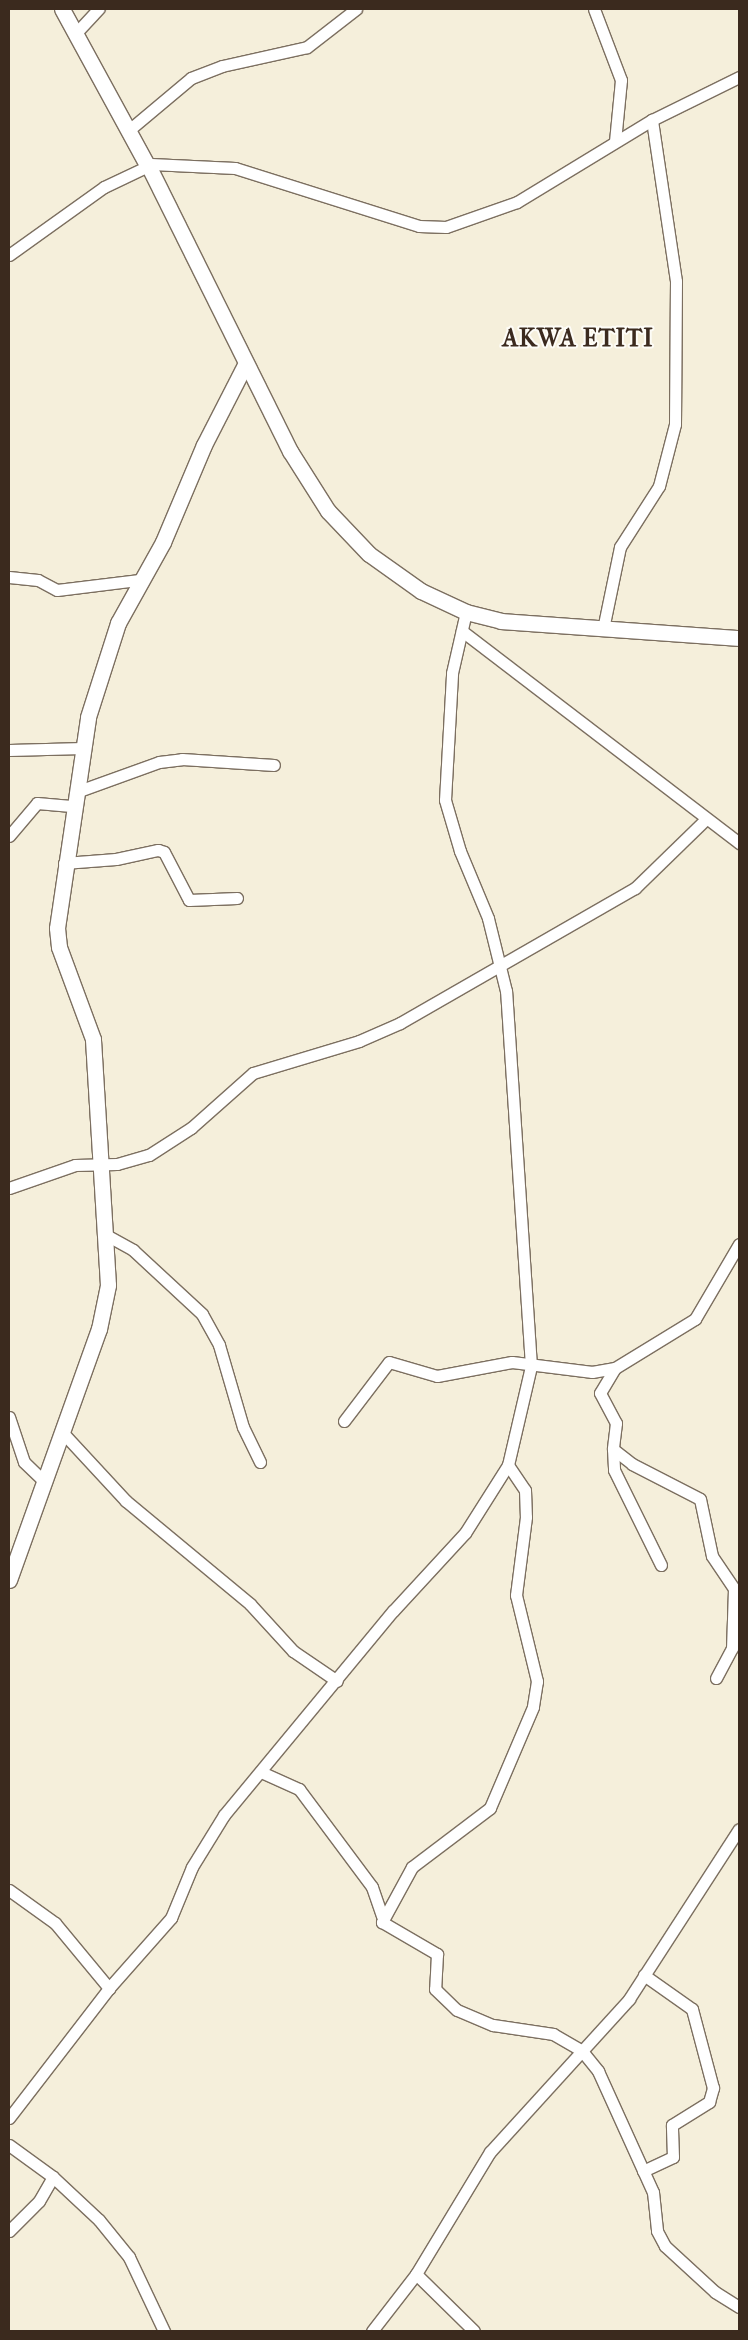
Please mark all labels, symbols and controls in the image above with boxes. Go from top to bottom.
district label: AKWA ETITI [501,325,655,353]

